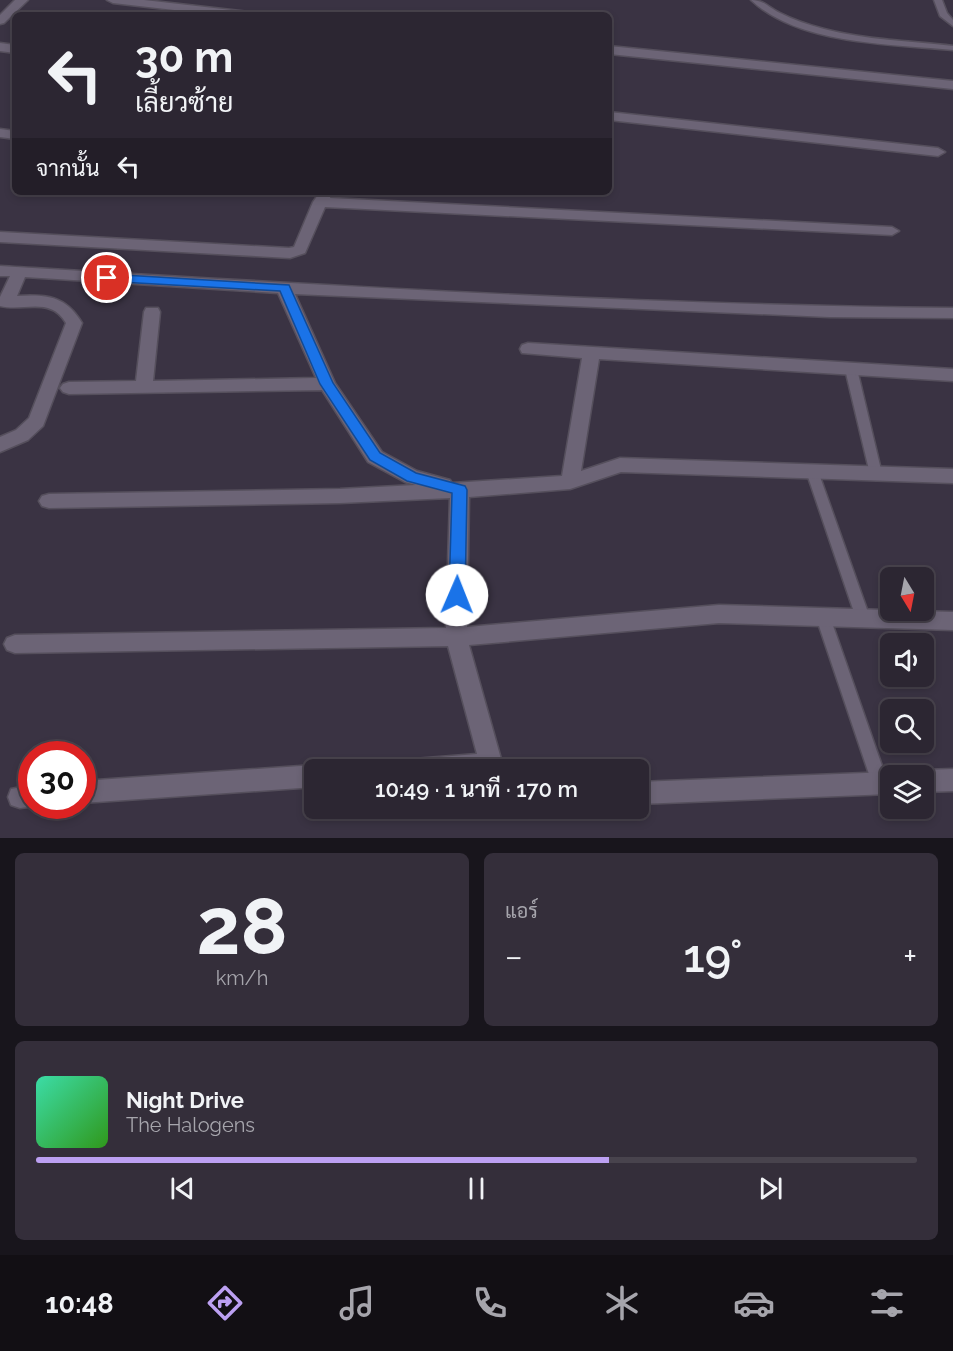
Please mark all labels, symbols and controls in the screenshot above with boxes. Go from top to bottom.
text: 30 m [135,33,233,82]
icon: left [36,36,114,114]
text: เลี้ยวซ้าย [135,87,233,118]
icon: left [112,150,145,183]
text: จากนั้น [36,155,100,181]
pin [81,252,132,303]
icon: arrive [90,261,123,294]
position arrow [425,563,489,627]
north arrow [880,567,934,621]
map controls [880,567,934,819]
button: sound [880,633,934,687]
button: search [880,699,934,753]
speed limit sign: 30 [18,741,96,819]
button: layers [880,765,934,819]
text: 10:49 · 1 นาที · 170 m [375,776,578,802]
text: 28 [196,881,288,972]
text: แอร์ [505,899,538,923]
text: 19° [684,930,742,983]
text: − [505,937,523,976]
text: + [903,937,917,976]
text: km/h [216,966,268,990]
text: Night Drive [126,1087,244,1113]
text: The Halogens [126,1113,255,1137]
icon: previous [166,1172,199,1205]
icon: pause [460,1172,493,1205]
icon: next [754,1172,787,1205]
icon: directions [204,1282,246,1324]
icon: music [336,1282,378,1324]
icon: phone [469,1282,511,1324]
icon: climate [601,1282,643,1324]
icon: car [733,1282,775,1324]
icon: filters [866,1282,908,1324]
text: 10:48 [45,1288,114,1319]

